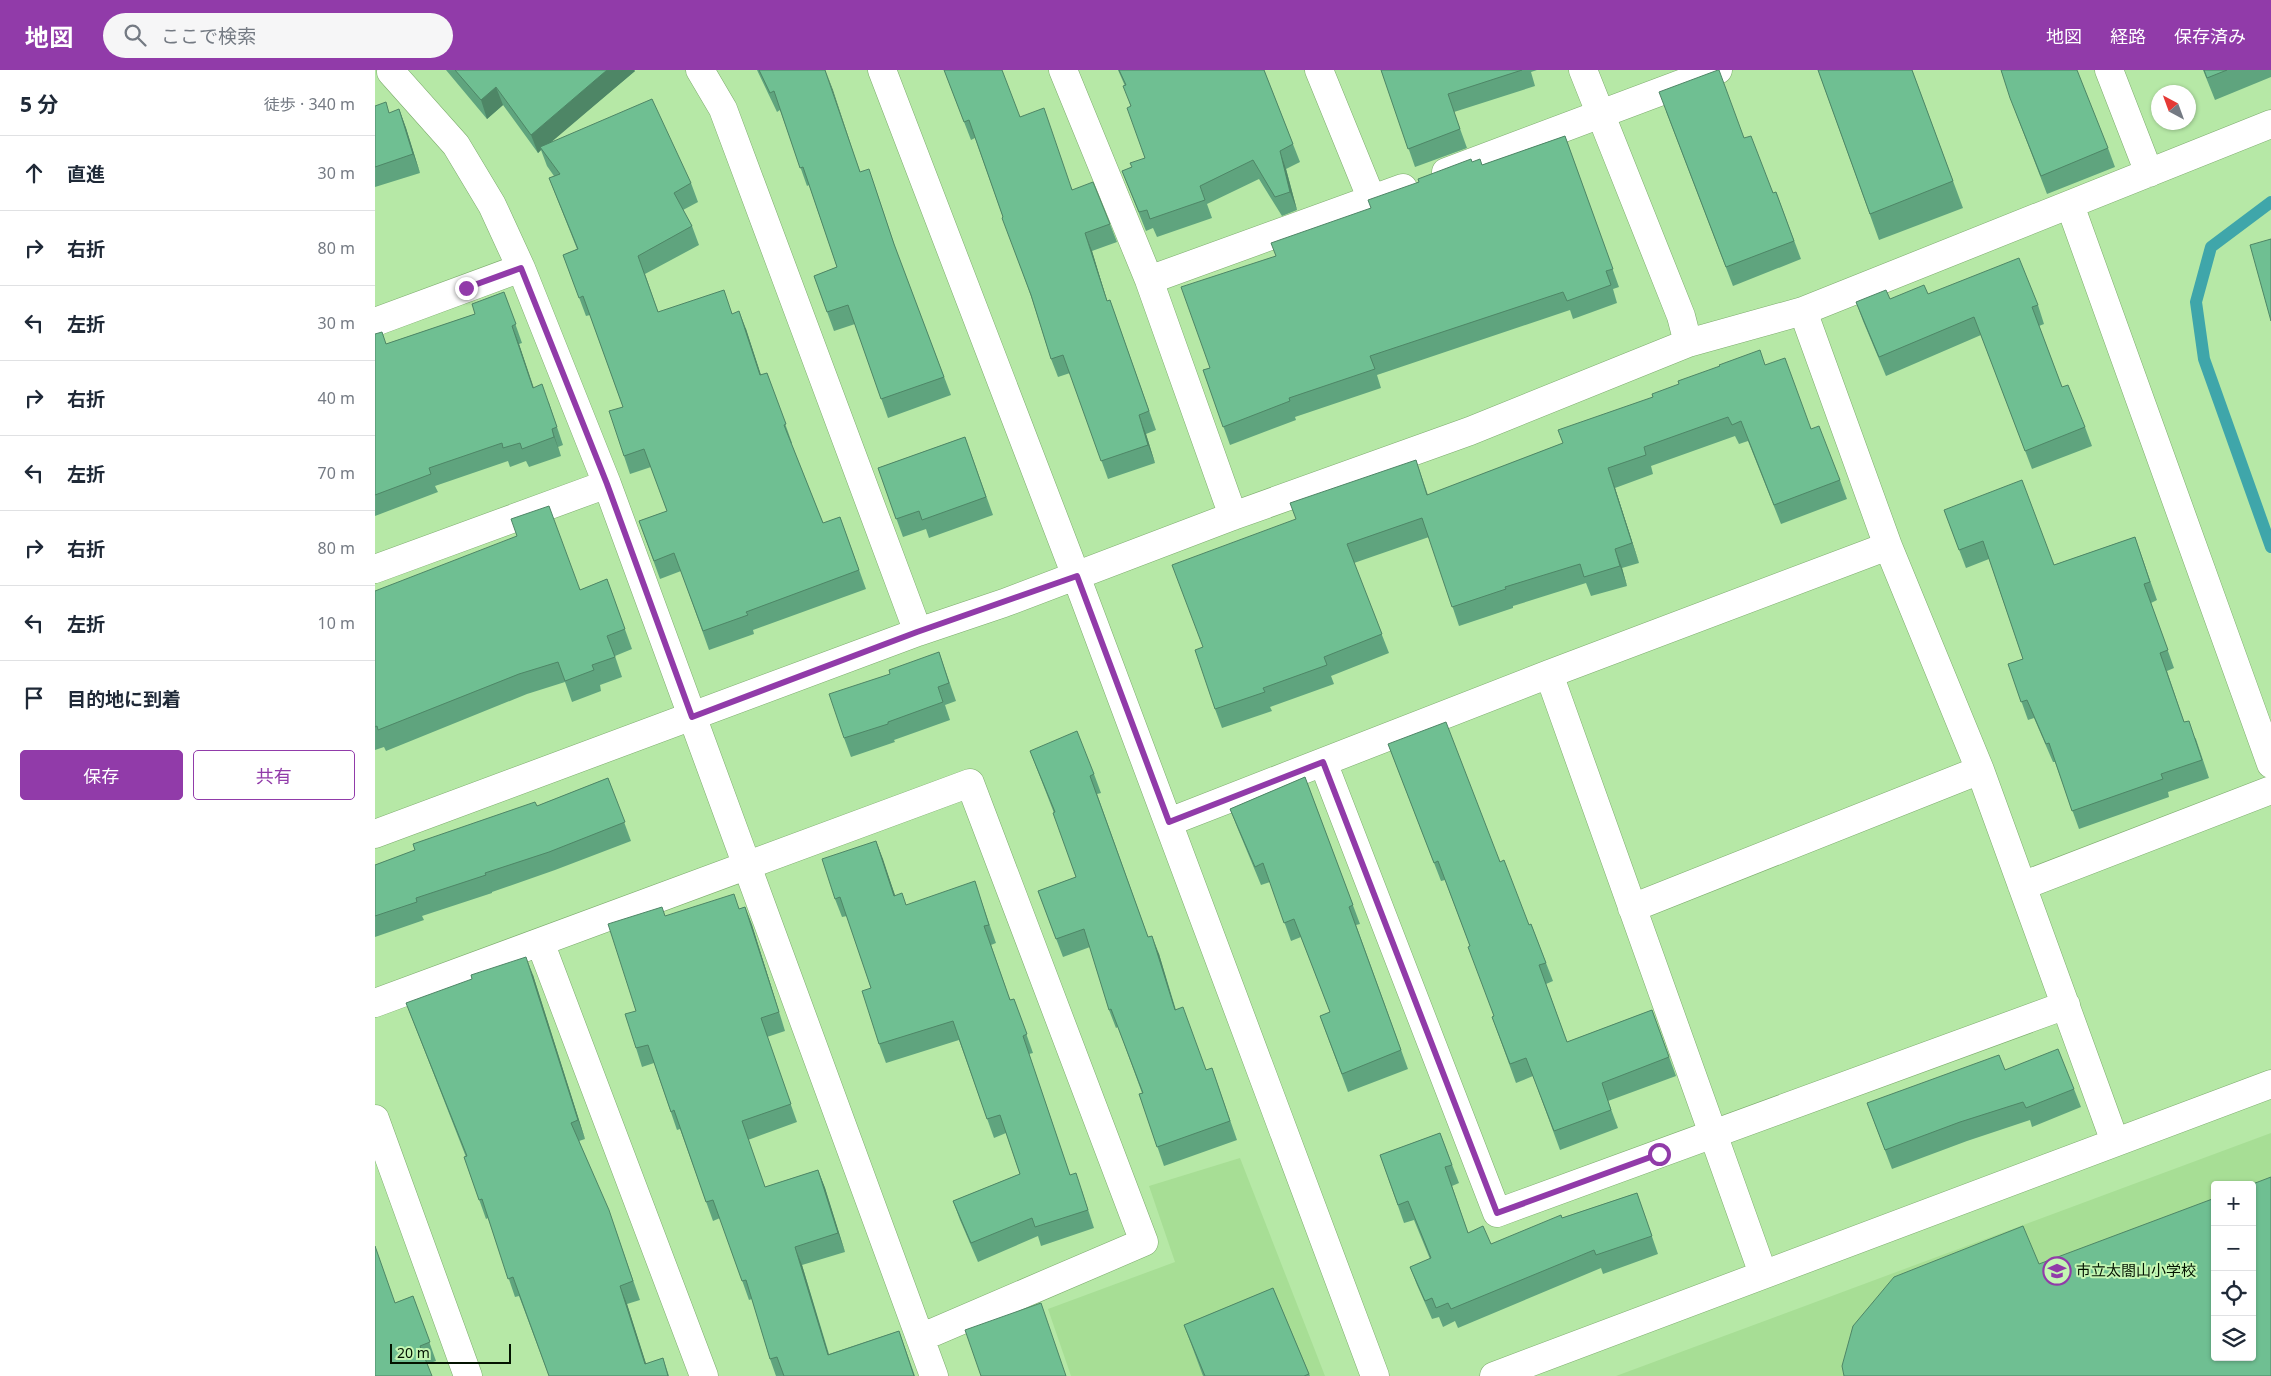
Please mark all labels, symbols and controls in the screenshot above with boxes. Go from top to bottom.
search box [103,13,453,58]
text: 地図 [25,20,73,53]
icon: search [121,21,149,49]
text: ここで検索 [161,23,256,49]
text: 地図 [2046,24,2082,48]
text: 経路 [2110,24,2146,48]
text: 保存済み [2174,24,2246,48]
north arrow [2151,85,2196,130]
text: 5 分 [20,90,58,118]
text: 徒歩 · 340 m [264,93,355,115]
icon: ahead [20,159,48,187]
text: 直進 [67,161,105,187]
text: 30 m [318,162,355,184]
icon: right [20,234,48,262]
text: 右折 [67,236,105,262]
text: 80 m [318,237,355,259]
route end [455,277,478,300]
icon: left [20,309,48,337]
text: 左折 [67,311,105,337]
text: 30 m [318,312,355,334]
icon: right [20,384,48,412]
text: 右折 [67,386,105,412]
text: 40 m [318,387,355,409]
icon: left [20,459,48,487]
text: 左折 [67,461,105,487]
text: 70 m [318,462,355,484]
icon: right [20,534,48,562]
text: 右折 [67,536,105,562]
text: 80 m [318,537,355,559]
icon: left [20,609,48,637]
text: 左折 [67,611,105,637]
text: 10 m [318,612,355,634]
icon: arrive [20,684,48,712]
text: 目的地に到着 [67,686,181,712]
button: 保存 [20,750,183,800]
button: 共有 [193,750,355,800]
route start [1648,1143,1671,1166]
map controls [2211,1181,2256,1361]
button: + [2211,1181,2256,1226]
button: − [2211,1226,2256,1271]
school or university icon: 市立太閤山小学校 [2042,1256,2072,1286]
place label: 市立太閤山小学校 [2076,1260,2196,1280]
button: locate [2211,1271,2256,1316]
button: layers [2211,1316,2256,1361]
scale bar [390,1341,511,1364]
text: 20 m [397,1343,430,1362]

